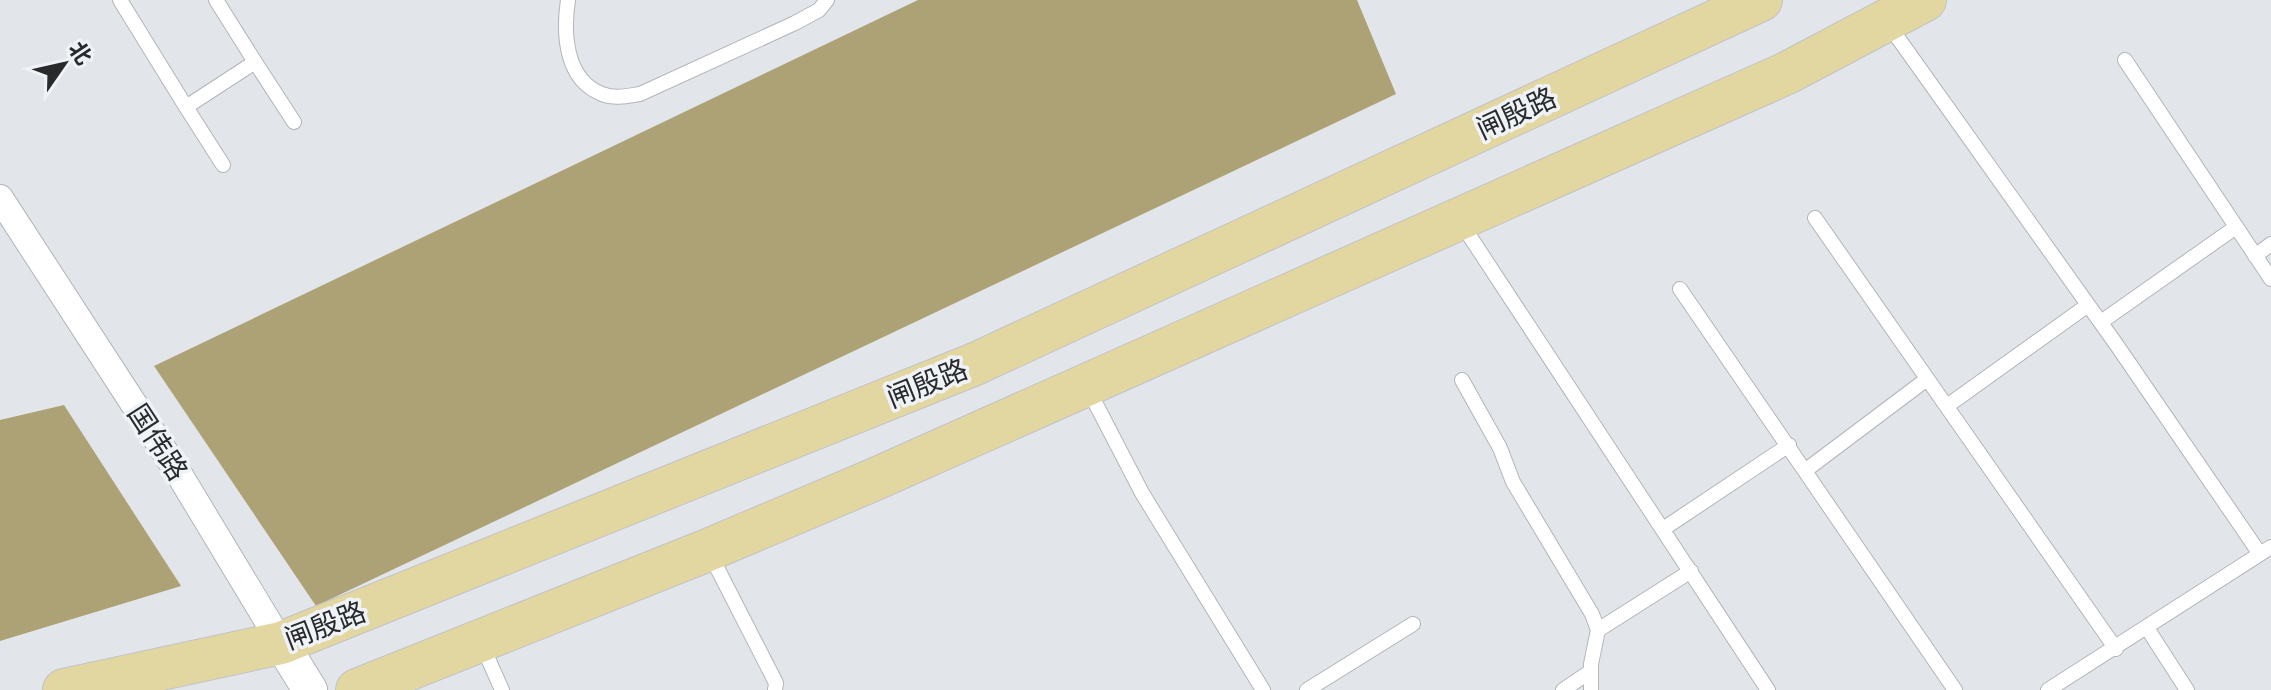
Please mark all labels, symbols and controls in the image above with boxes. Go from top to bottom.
north arrow [24,24,104,104]
text: 北 [63,36,98,70]
street label: 闸殷路 [1470,79,1561,146]
street label: 闸殷路 [881,351,972,414]
street label: 国伟路 [121,397,196,486]
street label: 闸殷路 [279,593,370,656]

